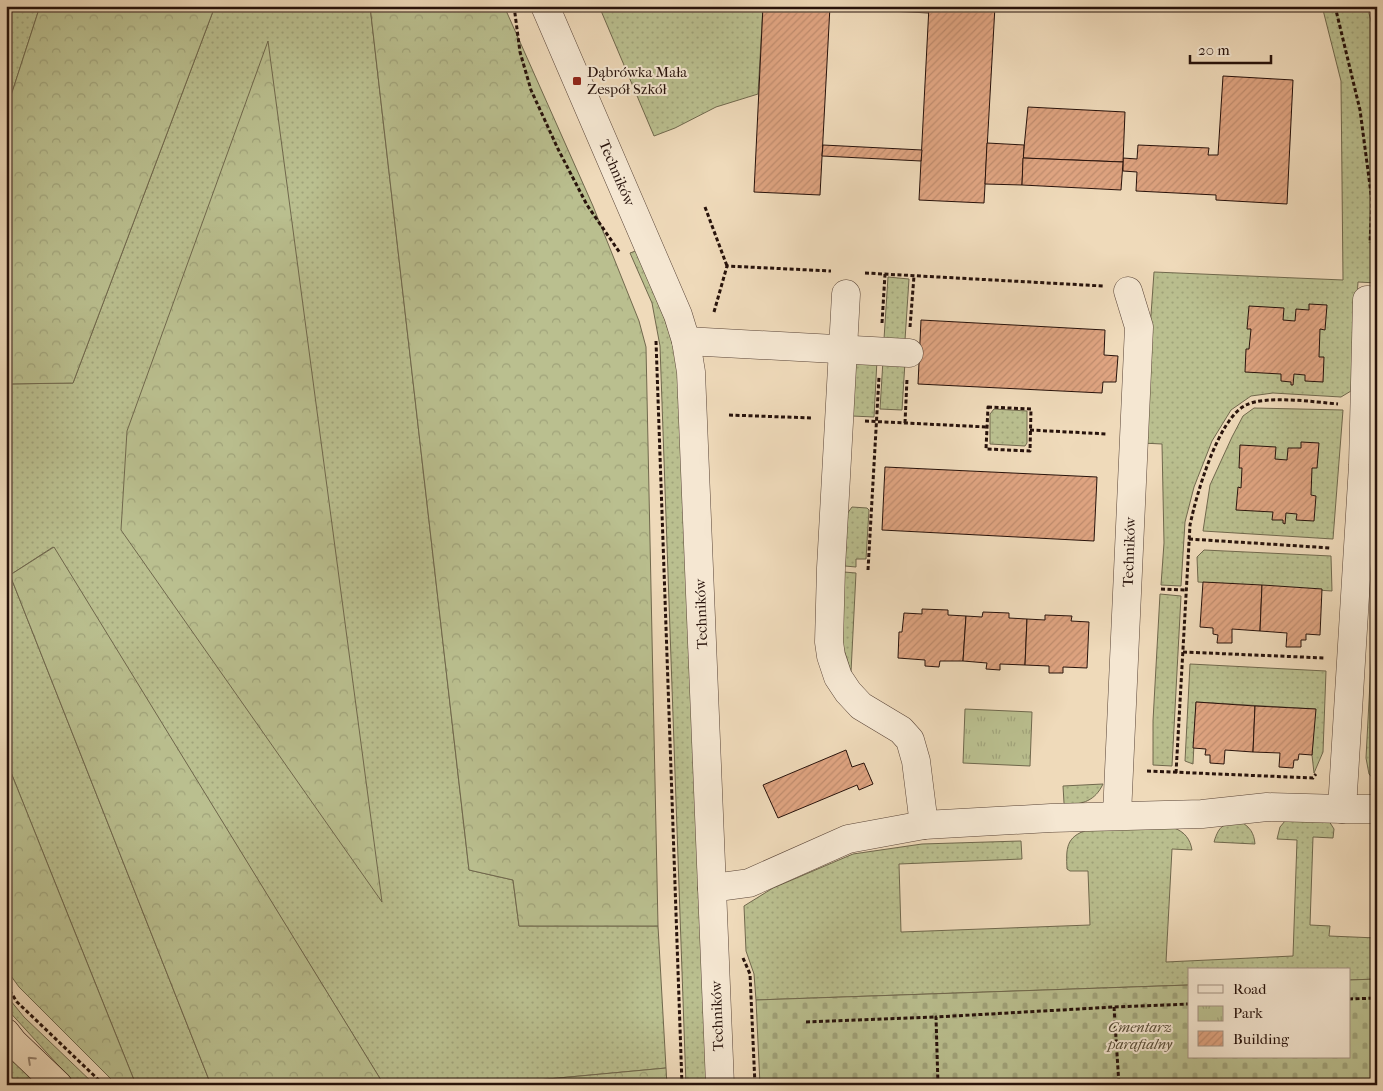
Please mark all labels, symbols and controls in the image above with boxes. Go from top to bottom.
scale bar [1190,32,1272,64]
text: 20 m [1198,41,1230,59]
place label: Dąbrówka Mała Zespół Szkół [587,63,688,98]
marker: Dąbrówka Mała Zespół Szkół [571,75,583,87]
street label: Techników [595,137,639,210]
street label: Techników [1119,516,1139,587]
street label: Techników [691,578,711,649]
legend [1188,968,1350,1058]
street label: Techników [707,980,727,1051]
text: Road [1233,980,1267,998]
text: Park [1233,1004,1263,1022]
park label: Cmentarz parafialny [1106,1018,1173,1053]
text: Building [1233,1030,1290,1048]
one-way arrow [28,1057,37,1066]

